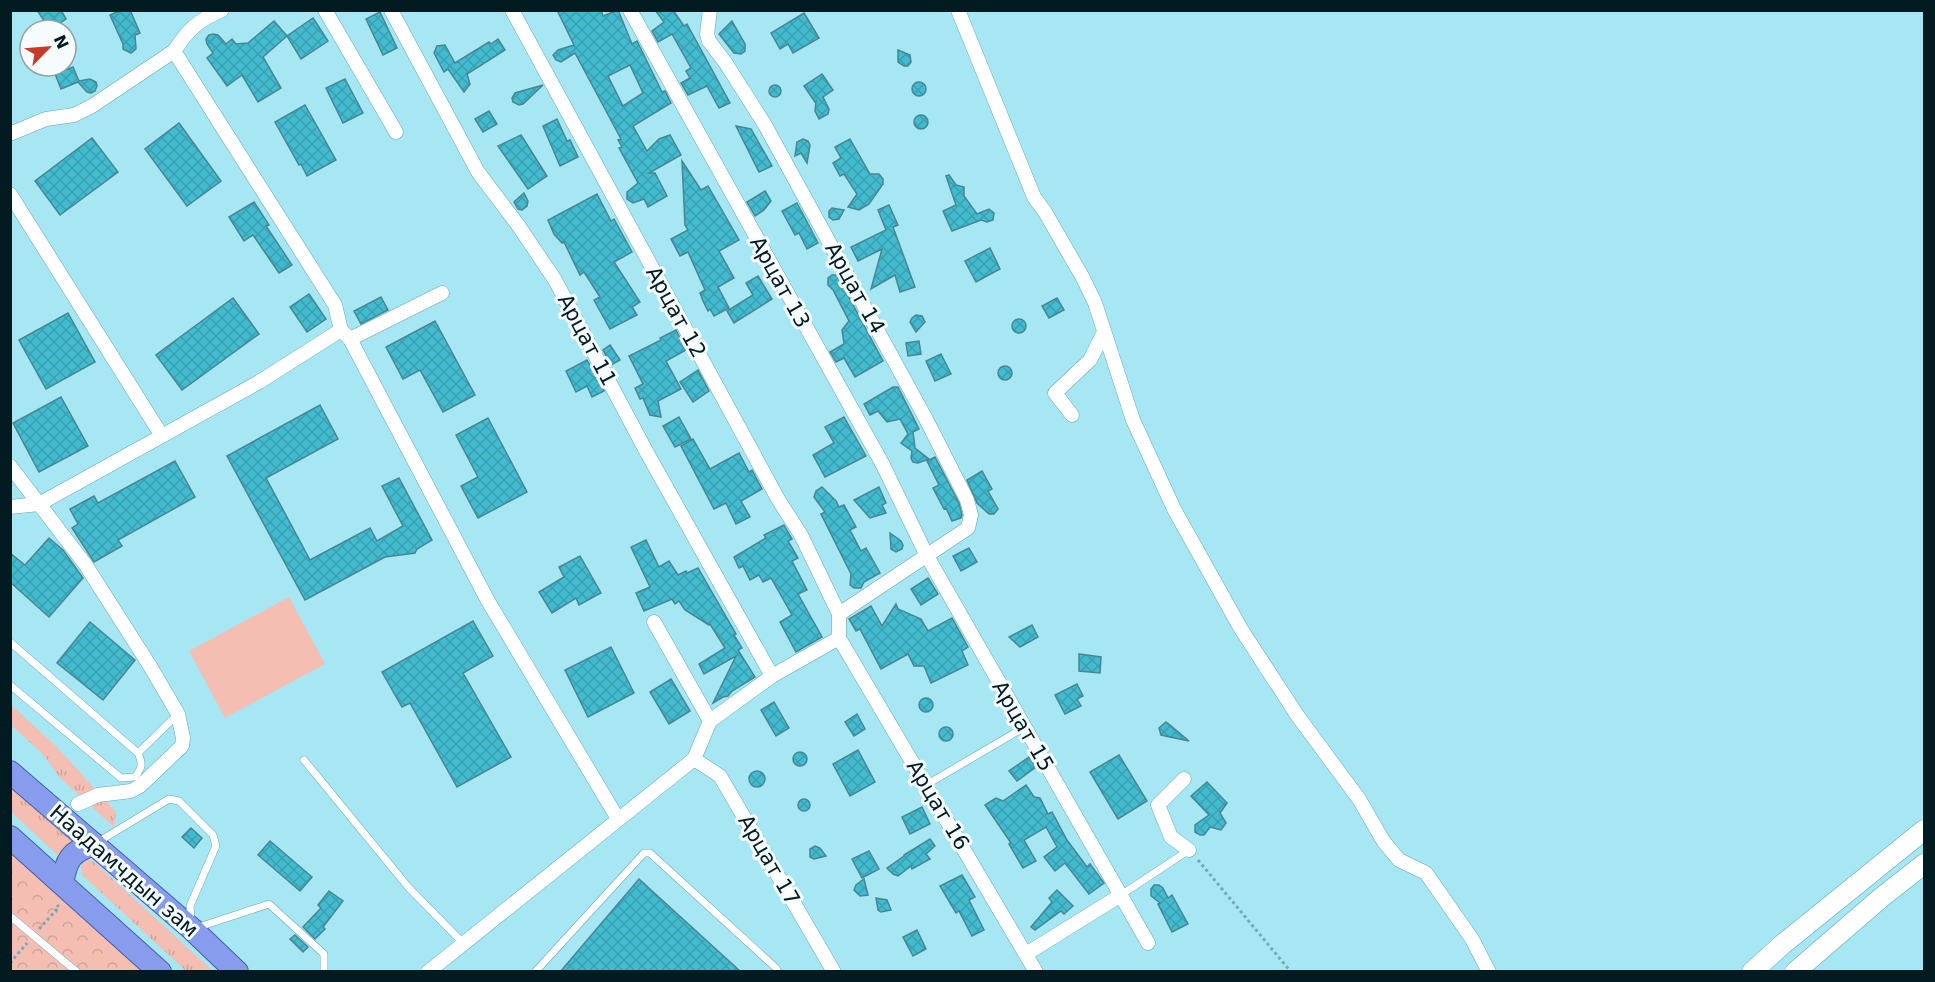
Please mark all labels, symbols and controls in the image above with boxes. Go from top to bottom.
north arrow [18,18,78,78]
text: N [50,32,73,52]
street label: Арцат 13 [745,232,815,332]
street label: Арцат 14 [820,238,890,338]
street label: Арцат 12 [641,262,711,362]
street label: Арцат 11 [553,290,621,390]
street label: Арцат 15 [987,676,1059,776]
street label: Арцат 16 [902,756,974,854]
street label: Наадамчдын зам [45,800,203,942]
street label: Арцат 17 [733,810,805,910]

